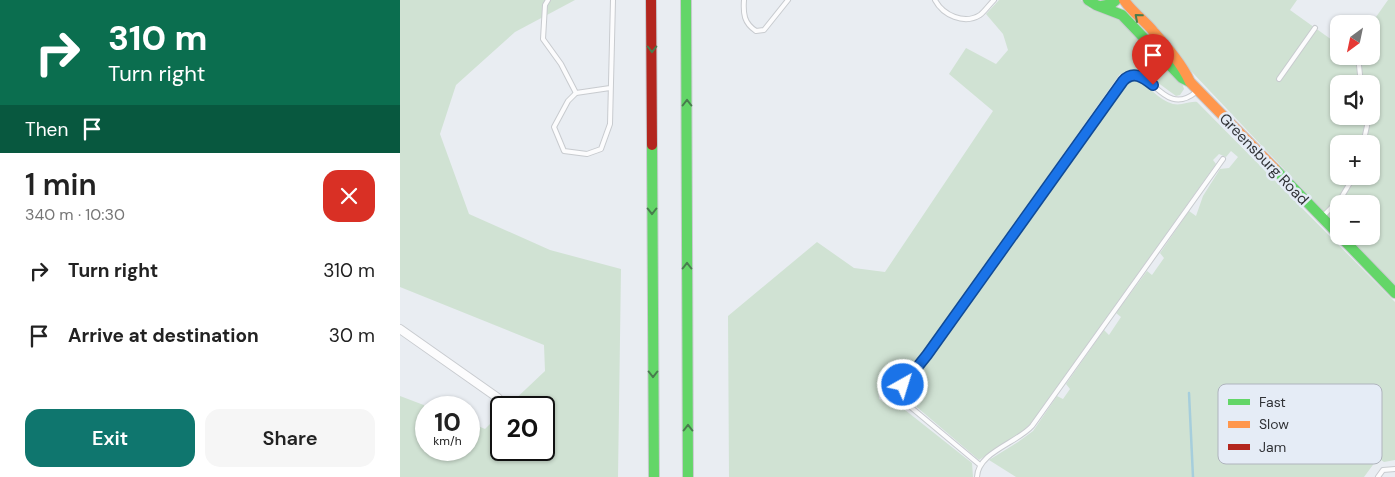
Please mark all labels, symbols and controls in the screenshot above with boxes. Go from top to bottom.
one-way arrow [1135,13,1144,22]
text: 310 m [108,15,207,61]
north arrow [1330,15,1380,65]
map controls [1330,15,1380,245]
icon: right [25,20,90,85]
pin [1132,34,1174,85]
icon: arrive [1139,41,1167,69]
one-way arrow [647,45,657,53]
text: Turn right [108,59,205,88]
button: sound [1330,75,1380,125]
one-way arrow [681,99,692,107]
street label: Greensburg Road [1215,109,1313,209]
icon: arrive [78,115,106,143]
text: Then [25,117,68,142]
button: + [1330,135,1380,185]
text: 1 min [25,165,97,204]
button: close [323,170,375,222]
button: − [1330,195,1380,245]
text: 340 m · 10:30 [25,204,125,225]
one-way arrow [647,208,657,215]
icon: right [25,257,53,285]
text: Turn right [68,258,158,283]
text: 310 m [323,258,375,283]
one-way arrow [682,262,692,270]
icon: arrive [25,322,53,350]
text: Arrive at destination [68,323,259,348]
text: 30 m [329,323,375,348]
position arrow [876,358,928,410]
one-way arrow [648,370,658,378]
legend [1218,384,1382,464]
text: Fast [1259,393,1286,411]
speed limit sign: 20 [490,396,555,461]
text: 10 [434,406,461,439]
button: Exit [25,409,195,467]
button: Share [205,409,375,467]
text: Slow [1259,415,1289,433]
one-way arrow [683,424,693,432]
text: km/h [433,433,462,449]
text: Jam [1259,438,1286,456]

